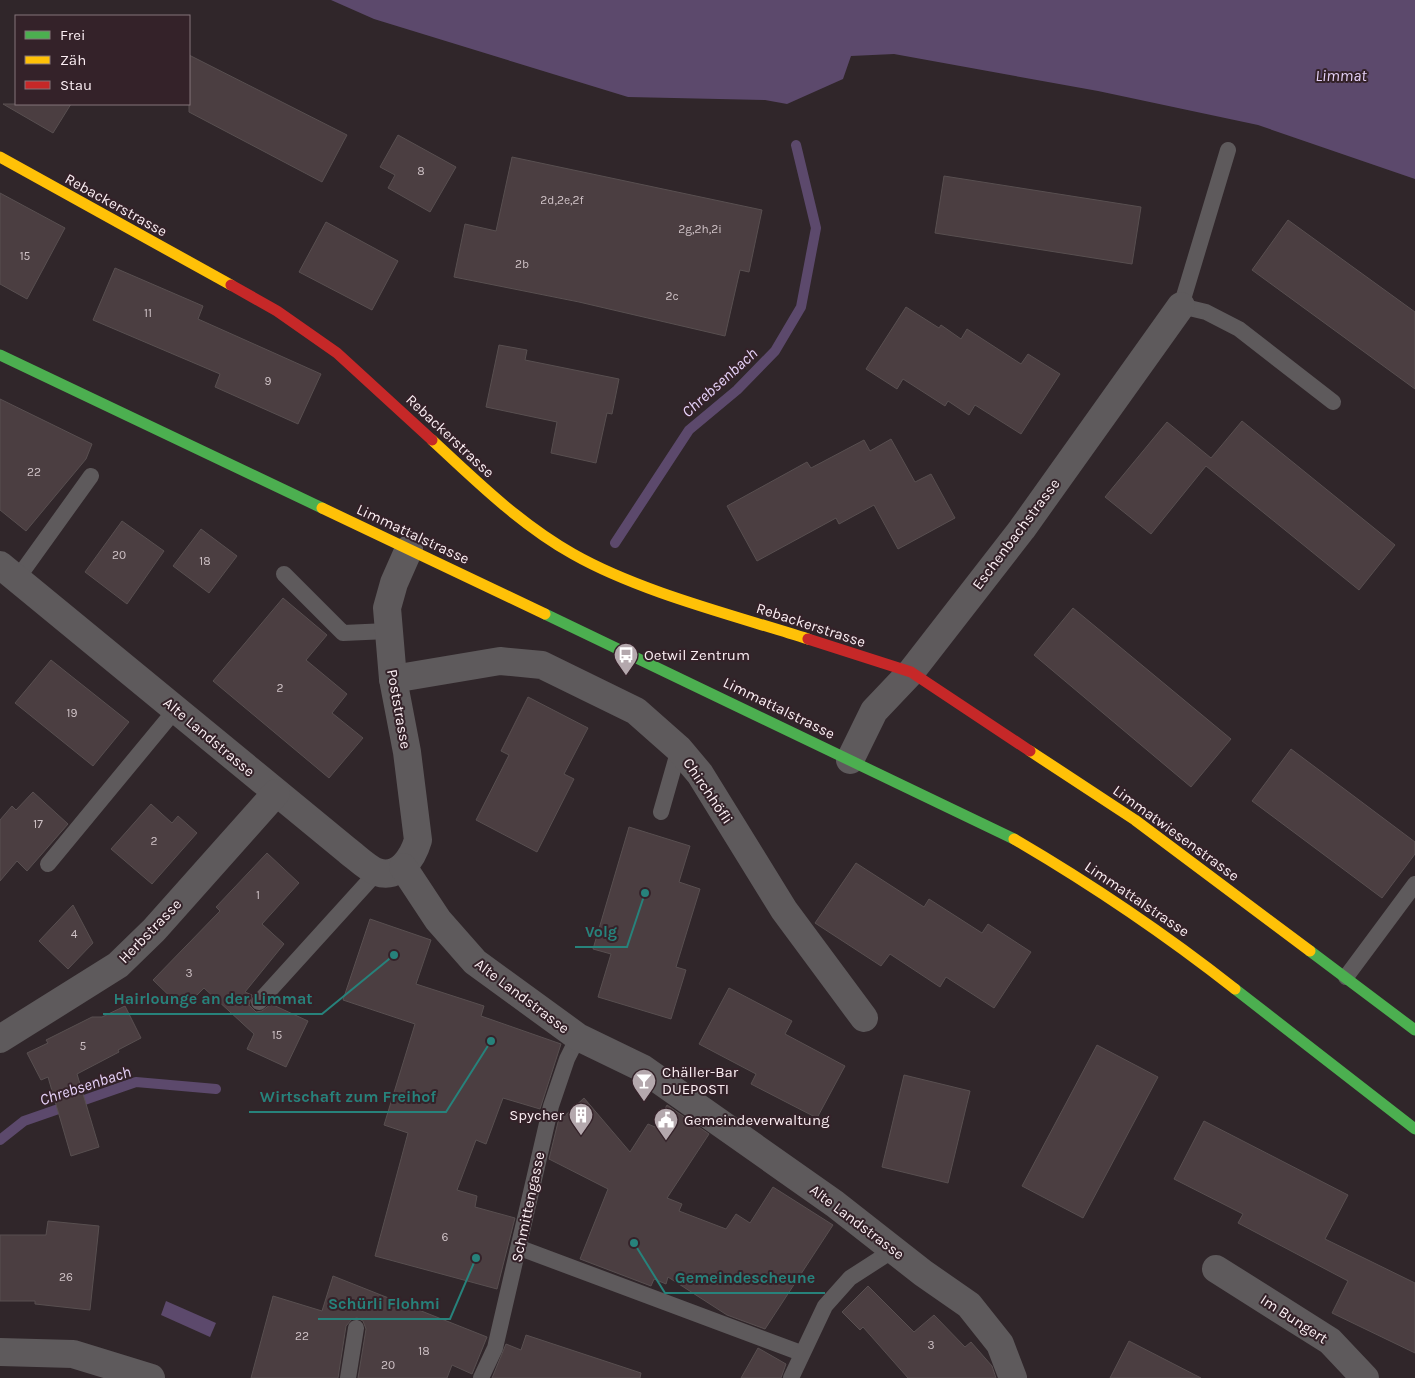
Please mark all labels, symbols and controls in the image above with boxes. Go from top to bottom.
legend [15,15,190,105]
text: Frei [60,26,85,44]
text: Zäh [60,51,86,69]
water label: Limmat [1315,66,1367,85]
text: Stau [60,76,92,94]
house number: 8 [417,164,425,178]
street label: Rebackerstrasse [62,169,170,241]
house number: 2d,2e,2f [540,193,585,207]
house number: 2g,2h,2i [678,222,722,236]
house number: 15 [20,249,31,263]
house number: 2b [515,257,529,271]
house number: 2c [665,289,679,303]
house number: 11 [144,306,152,320]
water label: Chrebsenbach [678,343,761,421]
house number: 9 [265,374,272,388]
street label: Rebackerstrasse [402,391,498,481]
house number: 22 [27,465,41,479]
street label: Eschenbachstrasse [968,475,1064,593]
street label: Limmattalstrasse [354,500,472,568]
house number: 20 [112,548,126,562]
house number: 18 [199,554,211,568]
street label: Rebackerstrasse [754,599,868,651]
bus stop icon: Oetwil Zentrum [613,642,639,676]
place label: Oetwil Zentrum [644,646,750,664]
street label: Poststrasse [383,668,415,750]
street label: Limmattalstrasse [720,673,838,743]
house number: 2 [277,681,284,695]
street label: Alte Landstrasse [160,694,258,780]
house number: 19 [67,706,77,720]
street label: Chirchhöfli [679,754,737,828]
street label: Limmatwiesenstrasse [1109,781,1243,885]
house number: 17 [33,817,43,831]
house number: 2 [151,834,158,848]
street label: Limmattalstrasse [1081,857,1193,941]
house number: 1 [256,888,260,902]
street label: Herbstrasse [115,895,185,967]
callout: Volg [575,916,627,947]
text: Volg [585,922,617,941]
house number: 4 [71,927,78,941]
street label: Alte Landstrasse [471,955,573,1037]
house number: 3 [185,966,193,980]
callout: Hairlounge an der Limmat [103,983,322,1014]
text: Hairlounge an der Limmat [113,989,313,1008]
house number: 15 [272,1028,283,1042]
house number: 5 [80,1039,87,1053]
water label: Chrebsenbach [37,1062,133,1109]
place label: Chäller-Bar DUEPOSTI [662,1063,739,1098]
bar icon: Chäller-Bar DUEPOSTI [631,1068,657,1102]
callout: Wirtschaft zum Freihof [249,1081,446,1112]
text: Wirtschaft zum Freihof [260,1087,436,1106]
building icon: Spycher [568,1102,594,1136]
place label: Spycher [509,1106,565,1124]
public building icon: Gemeindeverwaltung [653,1107,679,1141]
place label: Gemeindeverwaltung [684,1111,830,1129]
street label: Schmittengasse [507,1150,549,1264]
street label: Alte Landstrasse [806,1181,908,1263]
house number: 6 [442,1230,449,1244]
callout: Gemeindescheune [665,1262,825,1293]
text: Gemeindescheune [675,1268,815,1287]
house number: 26 [59,1270,73,1284]
callout: Schürli Flohmi [318,1288,450,1319]
street label: Im Bungert [1257,1291,1331,1348]
text: Schürli Flohmi [328,1294,440,1313]
house number: 22 [295,1329,309,1343]
house number: 3 [927,1338,935,1352]
house number: 18 [418,1344,430,1358]
house number: 20 [381,1358,395,1372]

